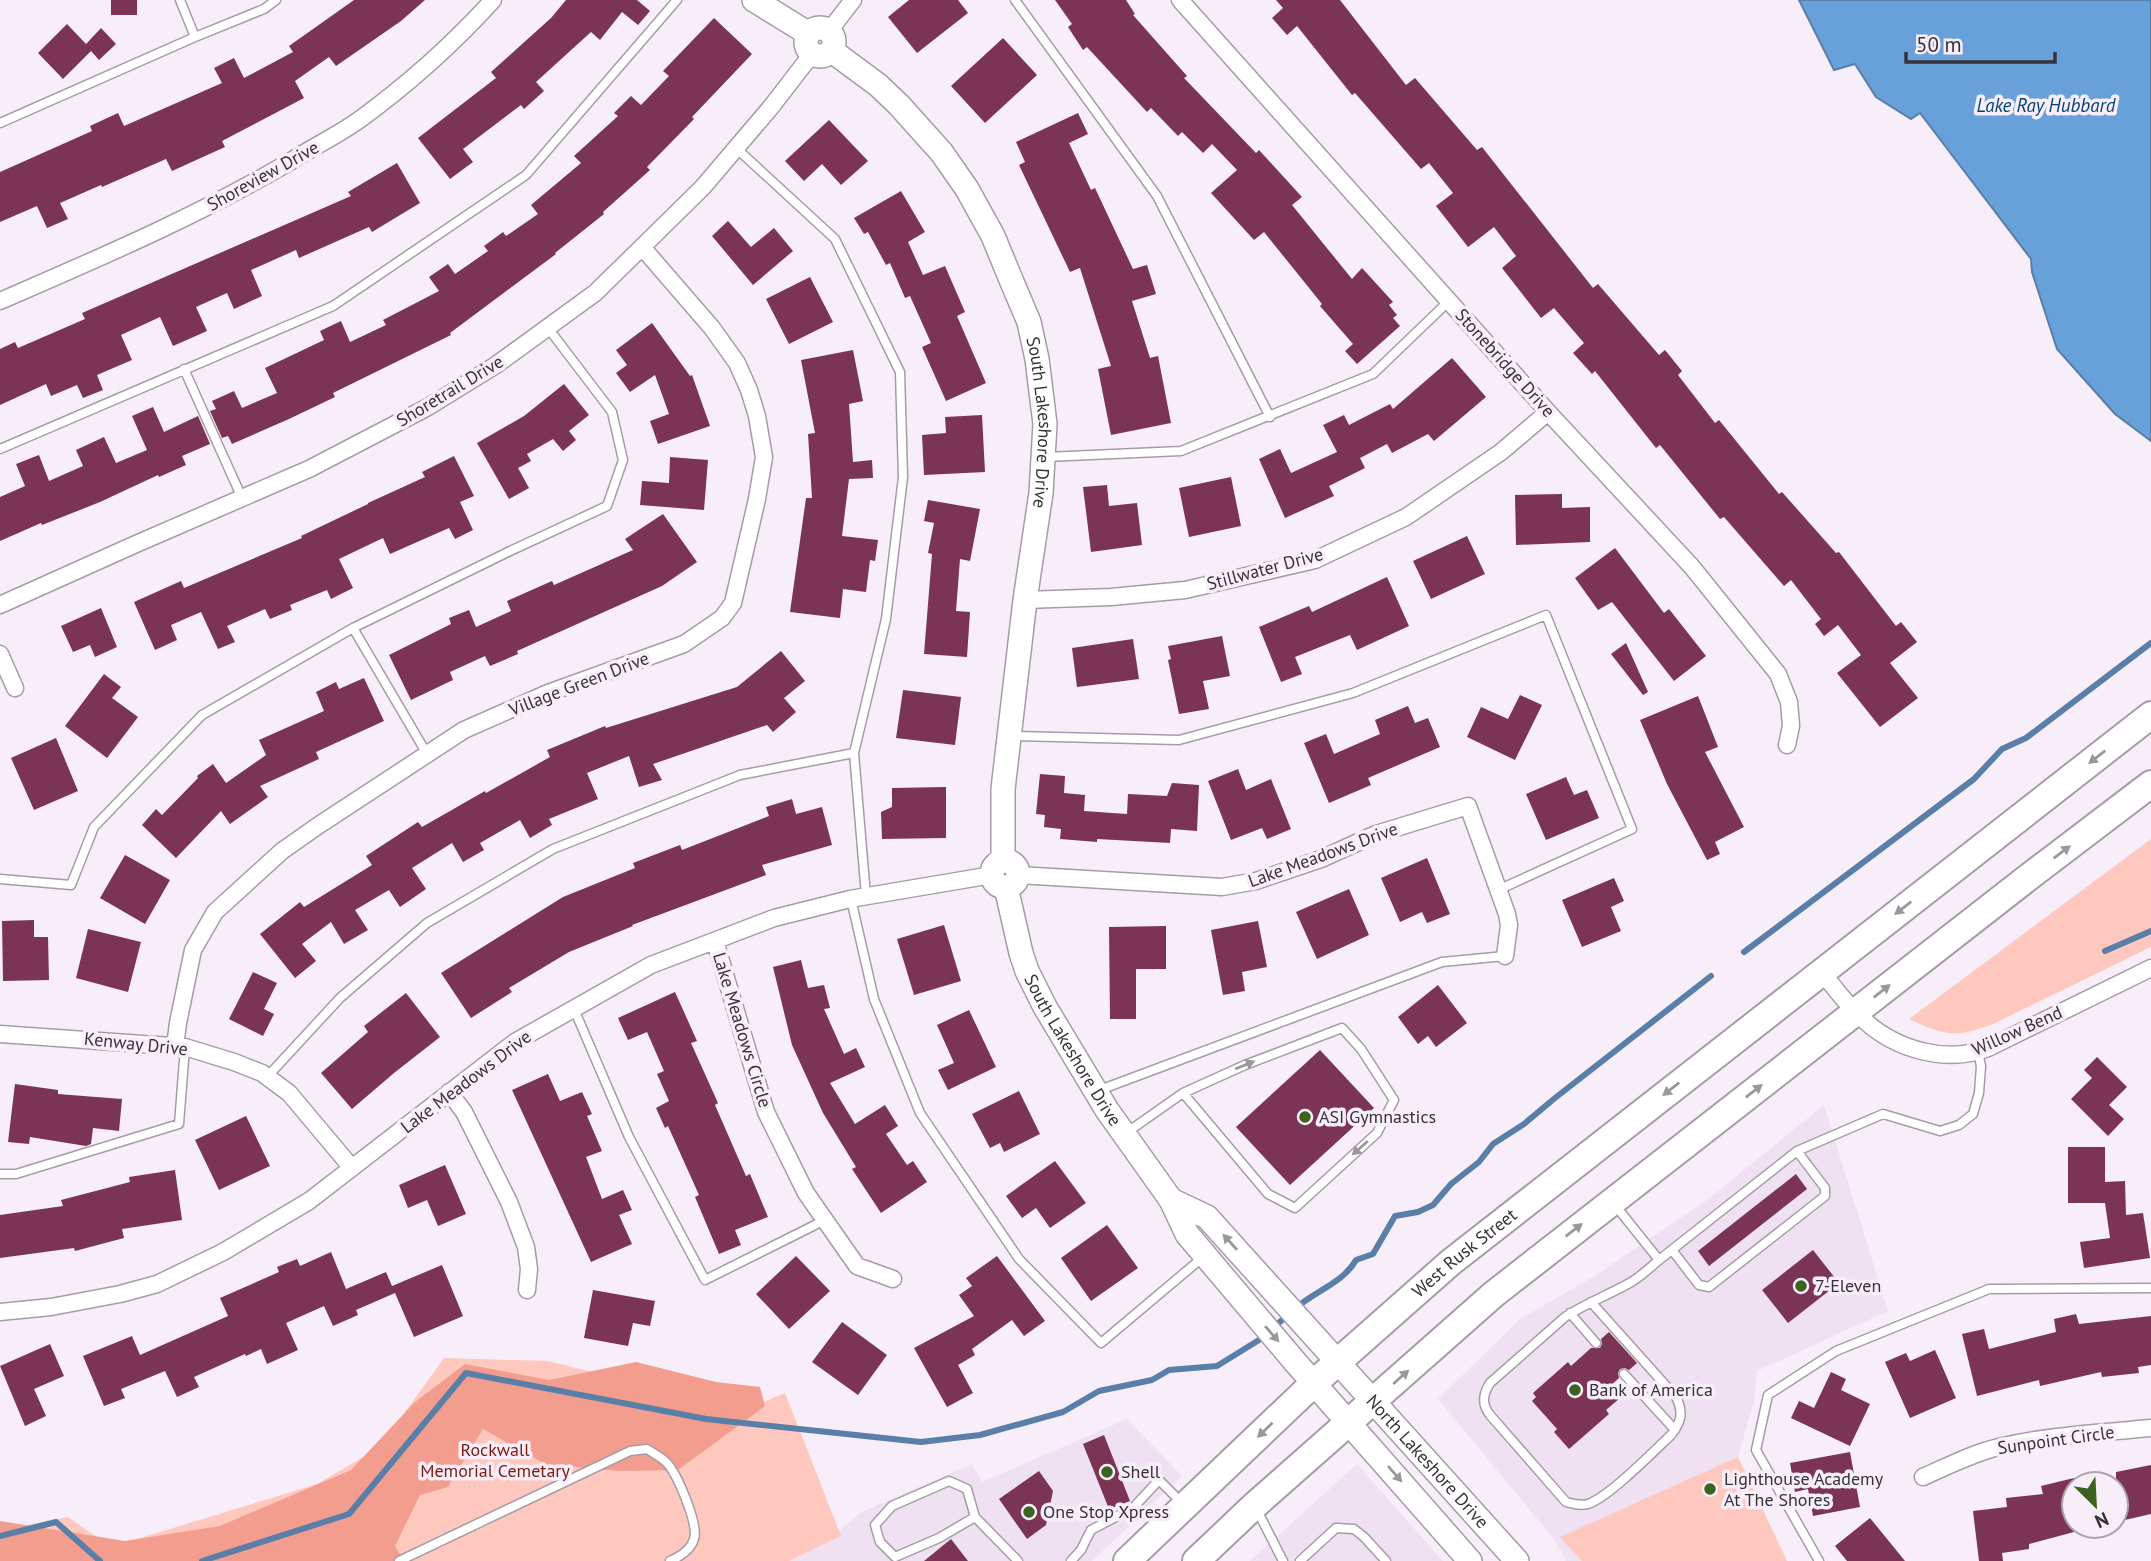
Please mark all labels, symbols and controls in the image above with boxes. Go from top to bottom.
scale bar [1906,21,2055,65]
text: 50 m [1916,31,1962,58]
water label: Lake Ray Hubbard [1977,93,2117,117]
street label: Shoreview Drive [203,135,323,216]
street label: Stonebridge Drive [1451,304,1560,422]
street label: South Lakeshore Drive [1021,334,1057,510]
street label: Shoretrail Drive [392,350,507,432]
street label: Stillwater Drive [1204,542,1326,595]
street label: Village Green Drive [505,646,652,721]
one-way arrow [2088,750,2106,764]
street label: Lake Meadows Drive [1245,817,1401,892]
one-way arrow [2052,845,2071,859]
one-way arrow [1894,900,1912,915]
street label: Lake Meadows Circle [708,949,777,1110]
street label: South Lakeshore Drive [1019,970,1127,1130]
one-way arrow [1872,984,1890,999]
street label: Willow Bend [1968,1000,2066,1061]
street label: Lake Meadows Drive [396,1025,536,1138]
street label: Kenway Drive [83,1027,189,1060]
one-way arrow [1235,1059,1255,1071]
one-way arrow [1662,1082,1680,1096]
one-way arrow [1745,1084,1763,1098]
place label: ASI Gymnastics [1319,1105,1436,1128]
marker: ASI Gymnastics [1297,1109,1313,1125]
one-way arrow [1351,1140,1369,1156]
street label: West Rusk Street [1407,1203,1521,1302]
one-way arrow [1565,1223,1583,1238]
one-way arrow [1222,1234,1238,1251]
place label: 7-Eleven [1815,1274,1881,1297]
marker: 7-Eleven [1793,1278,1809,1294]
one-way arrow [1264,1325,1280,1343]
one-way arrow [1392,1370,1409,1386]
place label: Bank of America [1589,1378,1713,1401]
marker: Bank of America [1567,1382,1583,1398]
street label: North Lakeshore Drive [1362,1390,1494,1533]
street label: Sunpoint Circle [1996,1420,2116,1459]
one-way arrow [1257,1421,1274,1437]
park label: Rockwall Memorial Cemetary [420,1438,570,1482]
place label: Shell [1121,1460,1161,1483]
marker: Shell [1099,1464,1115,1480]
one-way arrow [1387,1465,1403,1483]
place label: Lighthouse Academy At The Shores [1724,1467,1884,1511]
north arrow [2060,1470,2130,1540]
marker: Lighthouse Academy At The Shores [1702,1481,1718,1497]
place label: One Stop Xpress [1043,1500,1169,1523]
marker: One Stop Xpress [1021,1504,1037,1520]
text: N [2091,1507,2112,1534]

